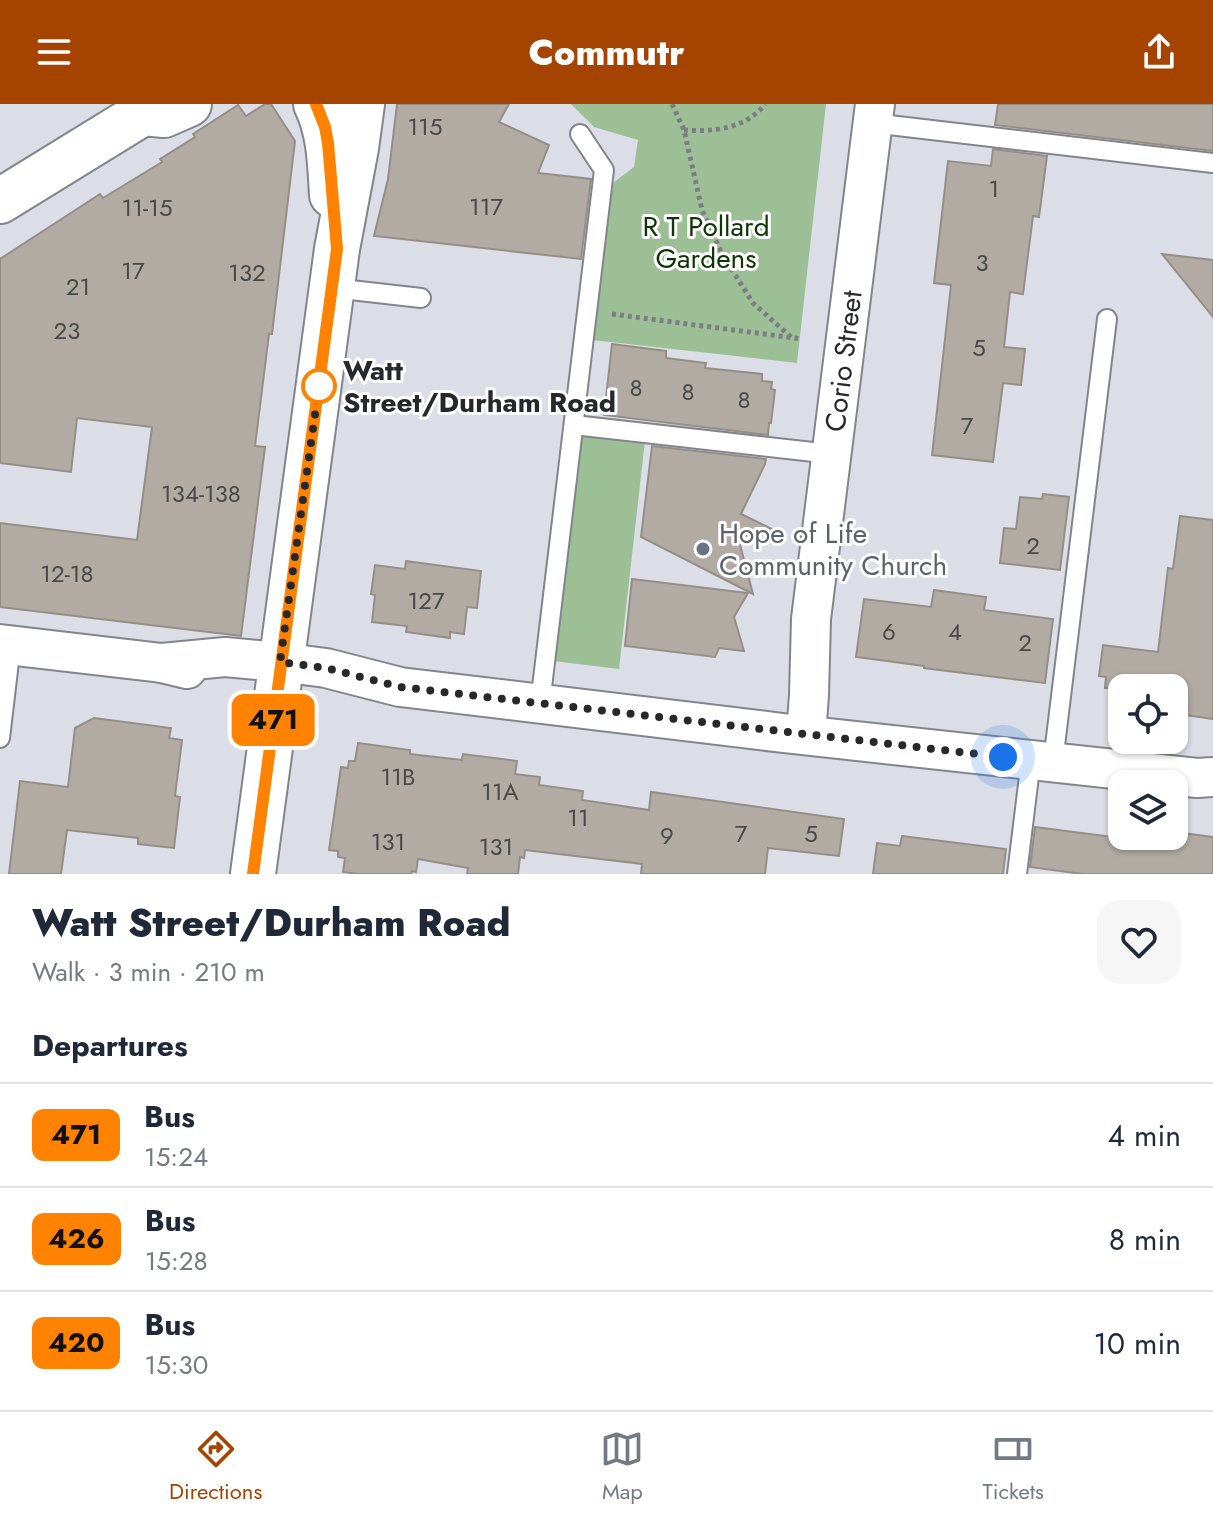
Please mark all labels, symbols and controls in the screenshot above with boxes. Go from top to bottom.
text: Commutr [528,26,685,78]
icon: menu [32,30,76,74]
icon: share [1137,30,1181,74]
house number: 115 [407,109,443,144]
house number: 1 [989,171,999,206]
house number: 117 [469,189,503,224]
house number: 11-15 [122,190,172,225]
park label: R T Pollard Gardens [642,206,770,279]
house number: 3 [975,245,989,280]
house number: 17 [121,253,145,288]
house number: 132 [228,255,266,290]
house number: 21 [66,269,90,304]
street label: Corio Street [814,288,873,434]
house number: 23 [54,313,80,348]
house number: 5 [972,330,986,365]
place label: Watt Street/Durham Road [343,350,616,423]
marker: Watt Street/Durham Road [302,369,336,403]
house number: 8 [629,370,643,405]
house number: 8 [681,374,695,409]
house number: 8 [737,382,751,417]
house number: 7 [961,408,974,443]
house number: 134-138 [161,476,241,511]
place label: Hope of Life Community Church [719,513,947,586]
house number: 2 [1026,528,1040,563]
marker: Hope of Life Community Church [694,540,712,558]
house number: 12-18 [40,556,94,591]
house number: 127 [407,583,445,618]
house number: 6 [882,614,896,649]
house number: 4 [948,614,962,649]
house number: 2 [1018,625,1032,660]
map controls [1108,674,1188,850]
button: locate [1108,674,1188,754]
line badge: 471 [227,694,319,746]
text: 471 [248,699,298,740]
your location [983,737,1023,777]
house number: 11B [381,759,416,794]
button: layers [1108,770,1188,850]
house number: 11A [481,774,519,809]
house number: 11 [567,800,589,835]
house number: 7 [735,816,748,851]
house number: 5 [804,816,818,851]
house number: 9 [660,818,674,853]
house number: 131 [371,824,405,859]
house number: 131 [479,829,513,864]
text: Watt Street/Durham Road [32,895,511,950]
button: heart [1097,900,1181,984]
text: Walk · 3 min · 210 m [32,953,265,991]
text: Departures [32,1024,188,1067]
text: Bus [144,1095,195,1138]
text: 471 [51,1114,101,1155]
text: 4 min [1108,1114,1181,1157]
text: 15:24 [144,1138,208,1176]
text: Bus [145,1199,196,1242]
text: 426 [48,1218,105,1259]
text: 8 min [1109,1218,1181,1261]
text: 15:28 [145,1242,208,1280]
text: Bus [144,1303,195,1346]
text: 420 [48,1322,104,1363]
text: 10 min [1094,1322,1181,1365]
text: 15:30 [144,1346,208,1384]
tab: Directions [169,1427,262,1507]
tab: Map [600,1427,644,1507]
tab: Tickets [983,1427,1044,1507]

